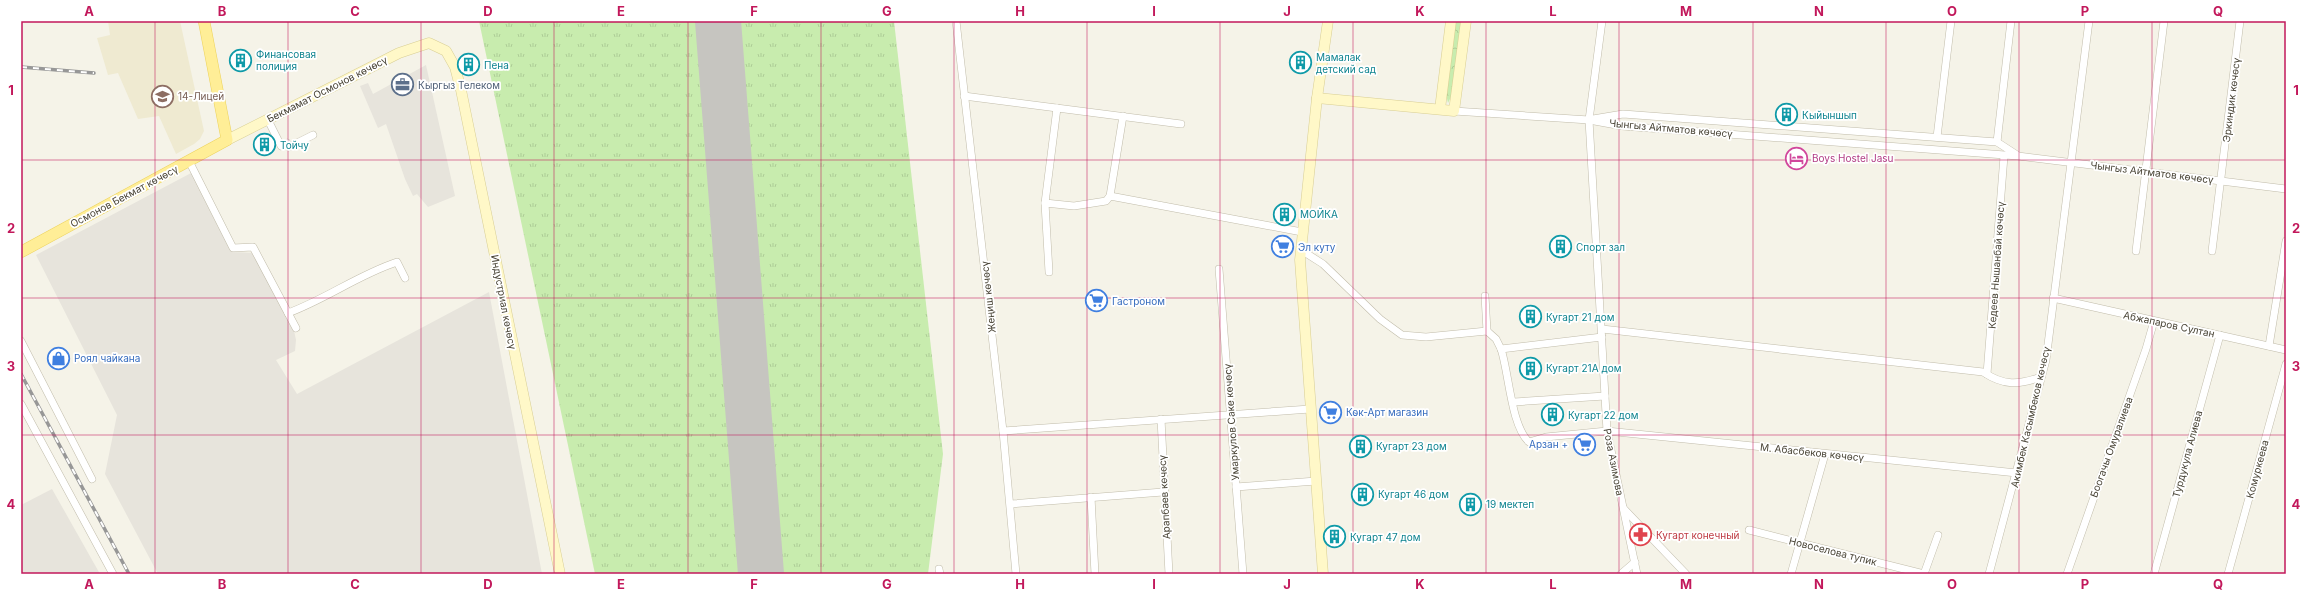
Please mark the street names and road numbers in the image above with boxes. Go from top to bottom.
street label: Бекмамат Осмонов көчөсү [265,53,390,125]
street label: Эркиндик көчөсү [2220,57,2242,143]
street label: Чынгыз Айтматов көчөсү [1609,117,1734,139]
street label: Чынгыз Айтматов көчөсү [2090,158,2215,186]
street label: Осмонов Бекмат көчөсү [68,162,180,229]
street label: Кедеев Нышанбай көчөсү [1986,201,2006,329]
street label: Индустриал көчөсү [489,254,519,351]
street label: Жеңиш көчөсү [978,260,998,334]
street label: Абжапаров Султан [2122,308,2216,340]
street label: Акимбек Касымбеков көчөсү [2008,345,2052,489]
street label: Умаркулов Саке көчөсү [1221,363,1241,481]
street label: Боогачы Омуралиева [2087,395,2135,499]
street label: Турдукула Алиева [2170,409,2204,499]
street label: Роза Азимова [1602,427,1626,497]
street label: Комуркеева [2243,439,2271,499]
street label: М. Абасбеков көчөсү [1759,441,1865,463]
street label: Арапбаев көчөсү [1156,454,1172,540]
street label: Новоселова тупик [1788,534,1879,568]

